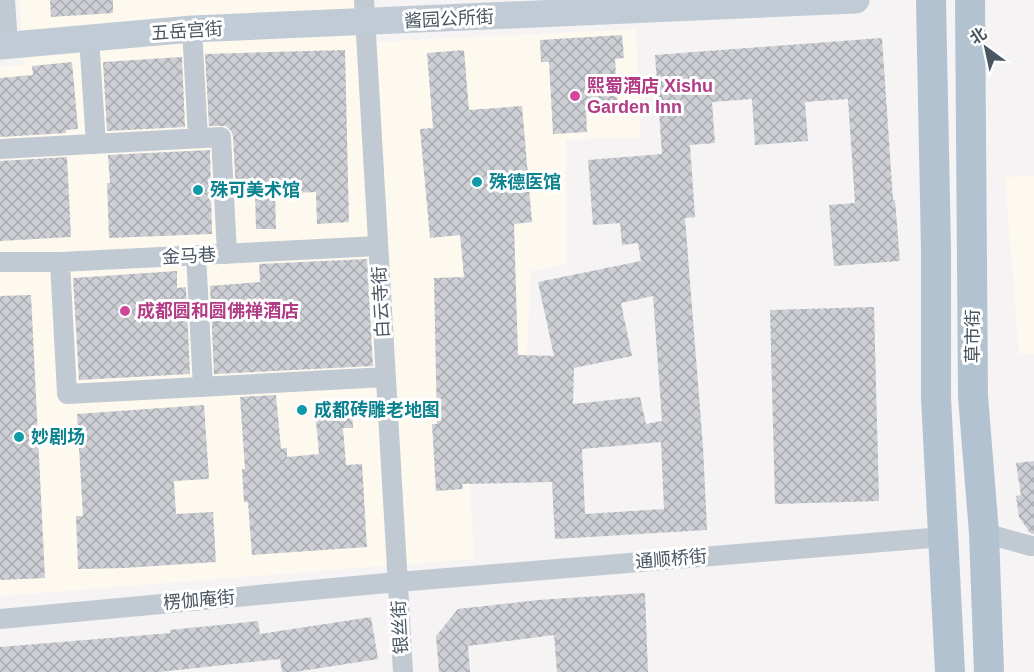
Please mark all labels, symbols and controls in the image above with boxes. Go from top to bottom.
street label: 酱园公所街 [404,7,494,31]
north arrow [956,18,1016,78]
street label: 五岳宫街 [150,19,224,43]
text: 北 [967,24,989,47]
place label: 熙蜀酒店 Xishu Garden Inn [587,76,713,117]
marker: 熙蜀酒店 Xishu Garden Inn [568,89,582,103]
place label: 殊德医馆 [489,172,561,192]
marker: 殊德医馆 [470,175,484,189]
place label: 殊可美术馆 [210,180,300,200]
marker: 殊可美术馆 [191,183,205,197]
street label: 金马巷 [162,245,216,267]
street label: 白云寺街 [369,266,393,338]
place label: 成都圆和圆佛禅酒店 [137,301,299,321]
marker: 成都圆和圆佛禅酒店 [118,304,132,318]
street label: 草市街 [963,309,983,363]
place label: 成都砖雕老地图 [314,400,440,420]
marker: 成都砖雕老地图 [295,403,309,417]
place label: 妙剧场 [31,427,85,447]
marker: 妙剧场 [12,430,26,444]
street label: 通顺桥街 [634,546,708,572]
street label: 楞伽庵街 [162,587,236,613]
street label: 银丝街 [389,600,411,654]

